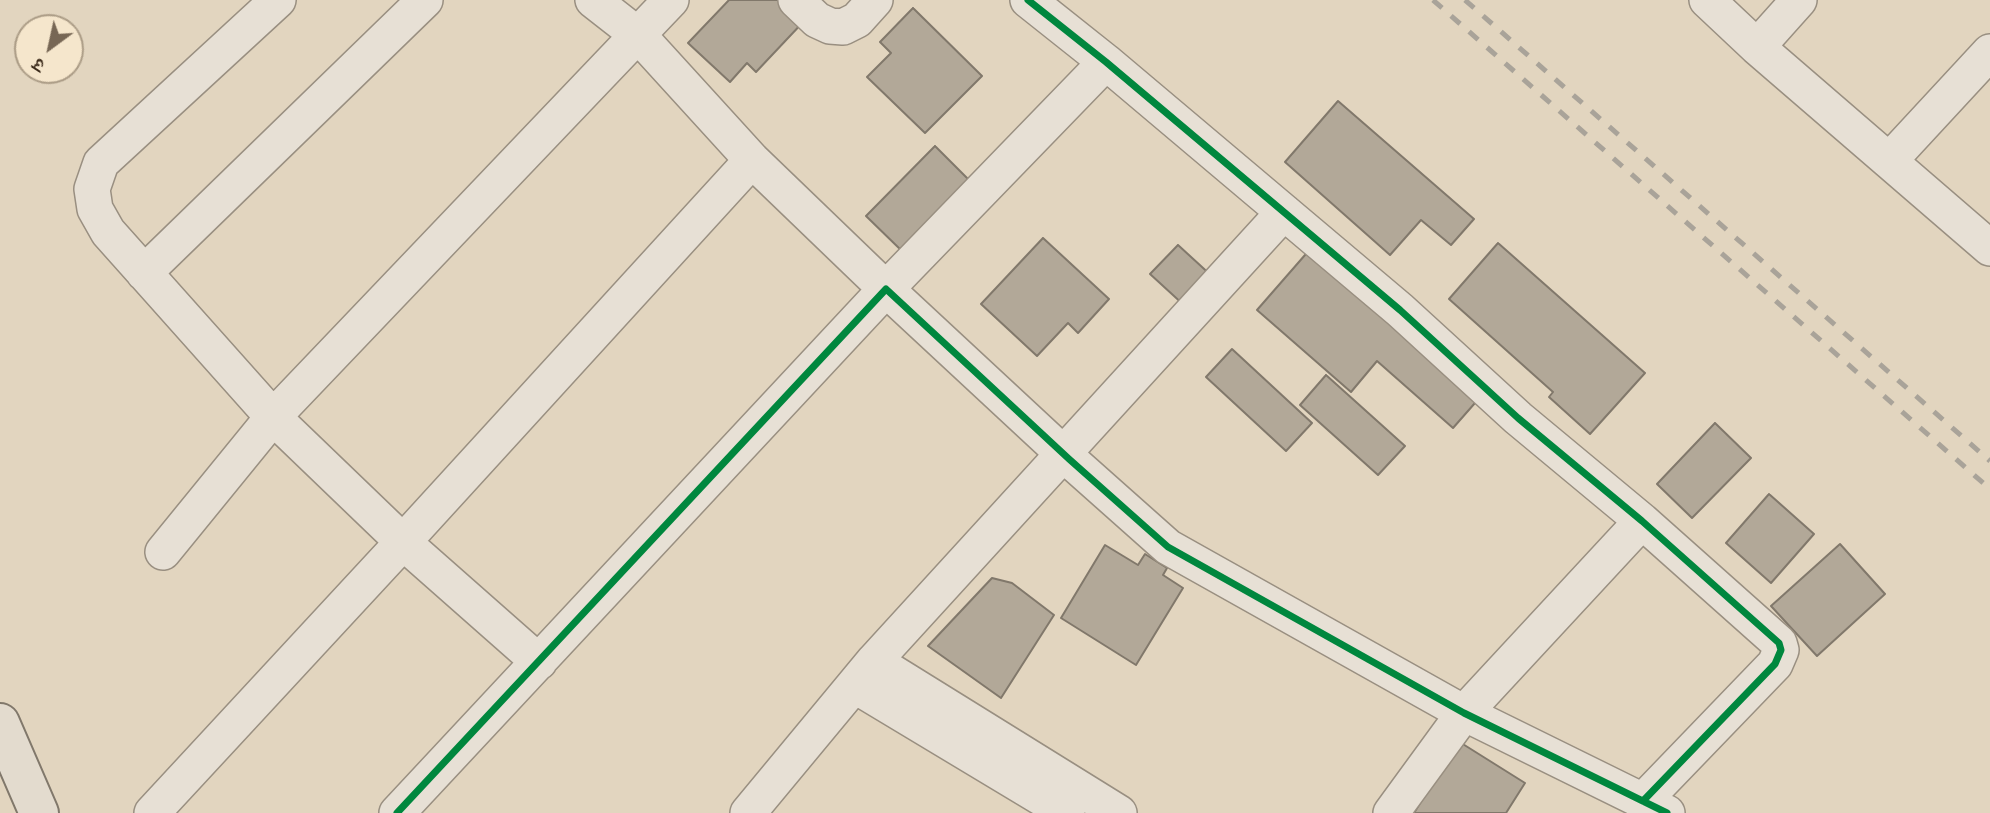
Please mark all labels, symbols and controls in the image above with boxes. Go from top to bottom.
north arrow [14,14,84,84]
text: उ [28,53,49,78]

